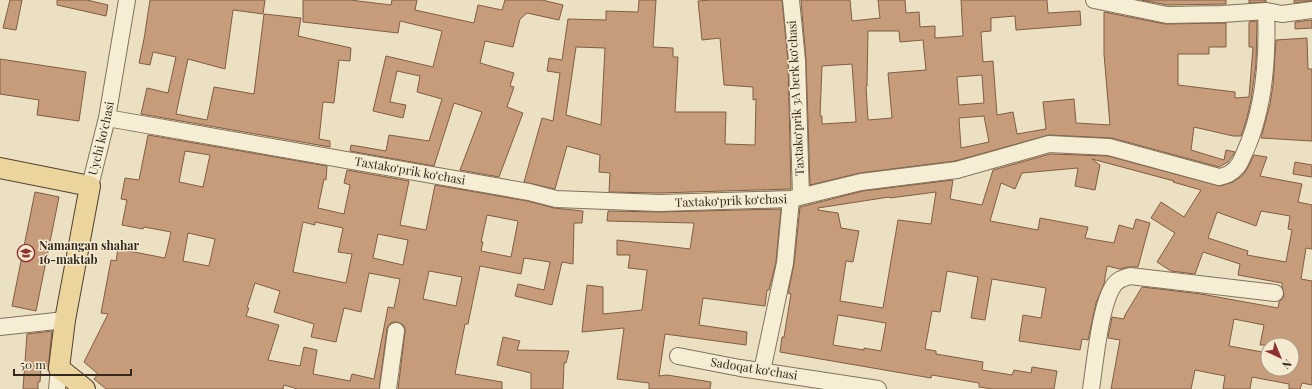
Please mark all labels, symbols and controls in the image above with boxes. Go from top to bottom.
street label: Taxtakoʻprik 3A berk koʻchasi [783,20,807,176]
street label: Uychi ko'chasi [84,100,117,177]
street label: Taxtakoʻprik koʻchasi [354,152,467,188]
street label: Taxtakoʻprik koʻchasi [675,190,788,210]
place label: Namangan shahar 16-maktab [39,237,139,267]
school or university icon: Namangan shahar 16-maktab [16,243,36,263]
north arrow [1260,337,1300,377]
scale bar [14,351,131,377]
street label: Sadoqat koʻchasi [709,353,799,383]
text: 50 m [20,356,46,372]
text: N [1279,356,1295,373]

